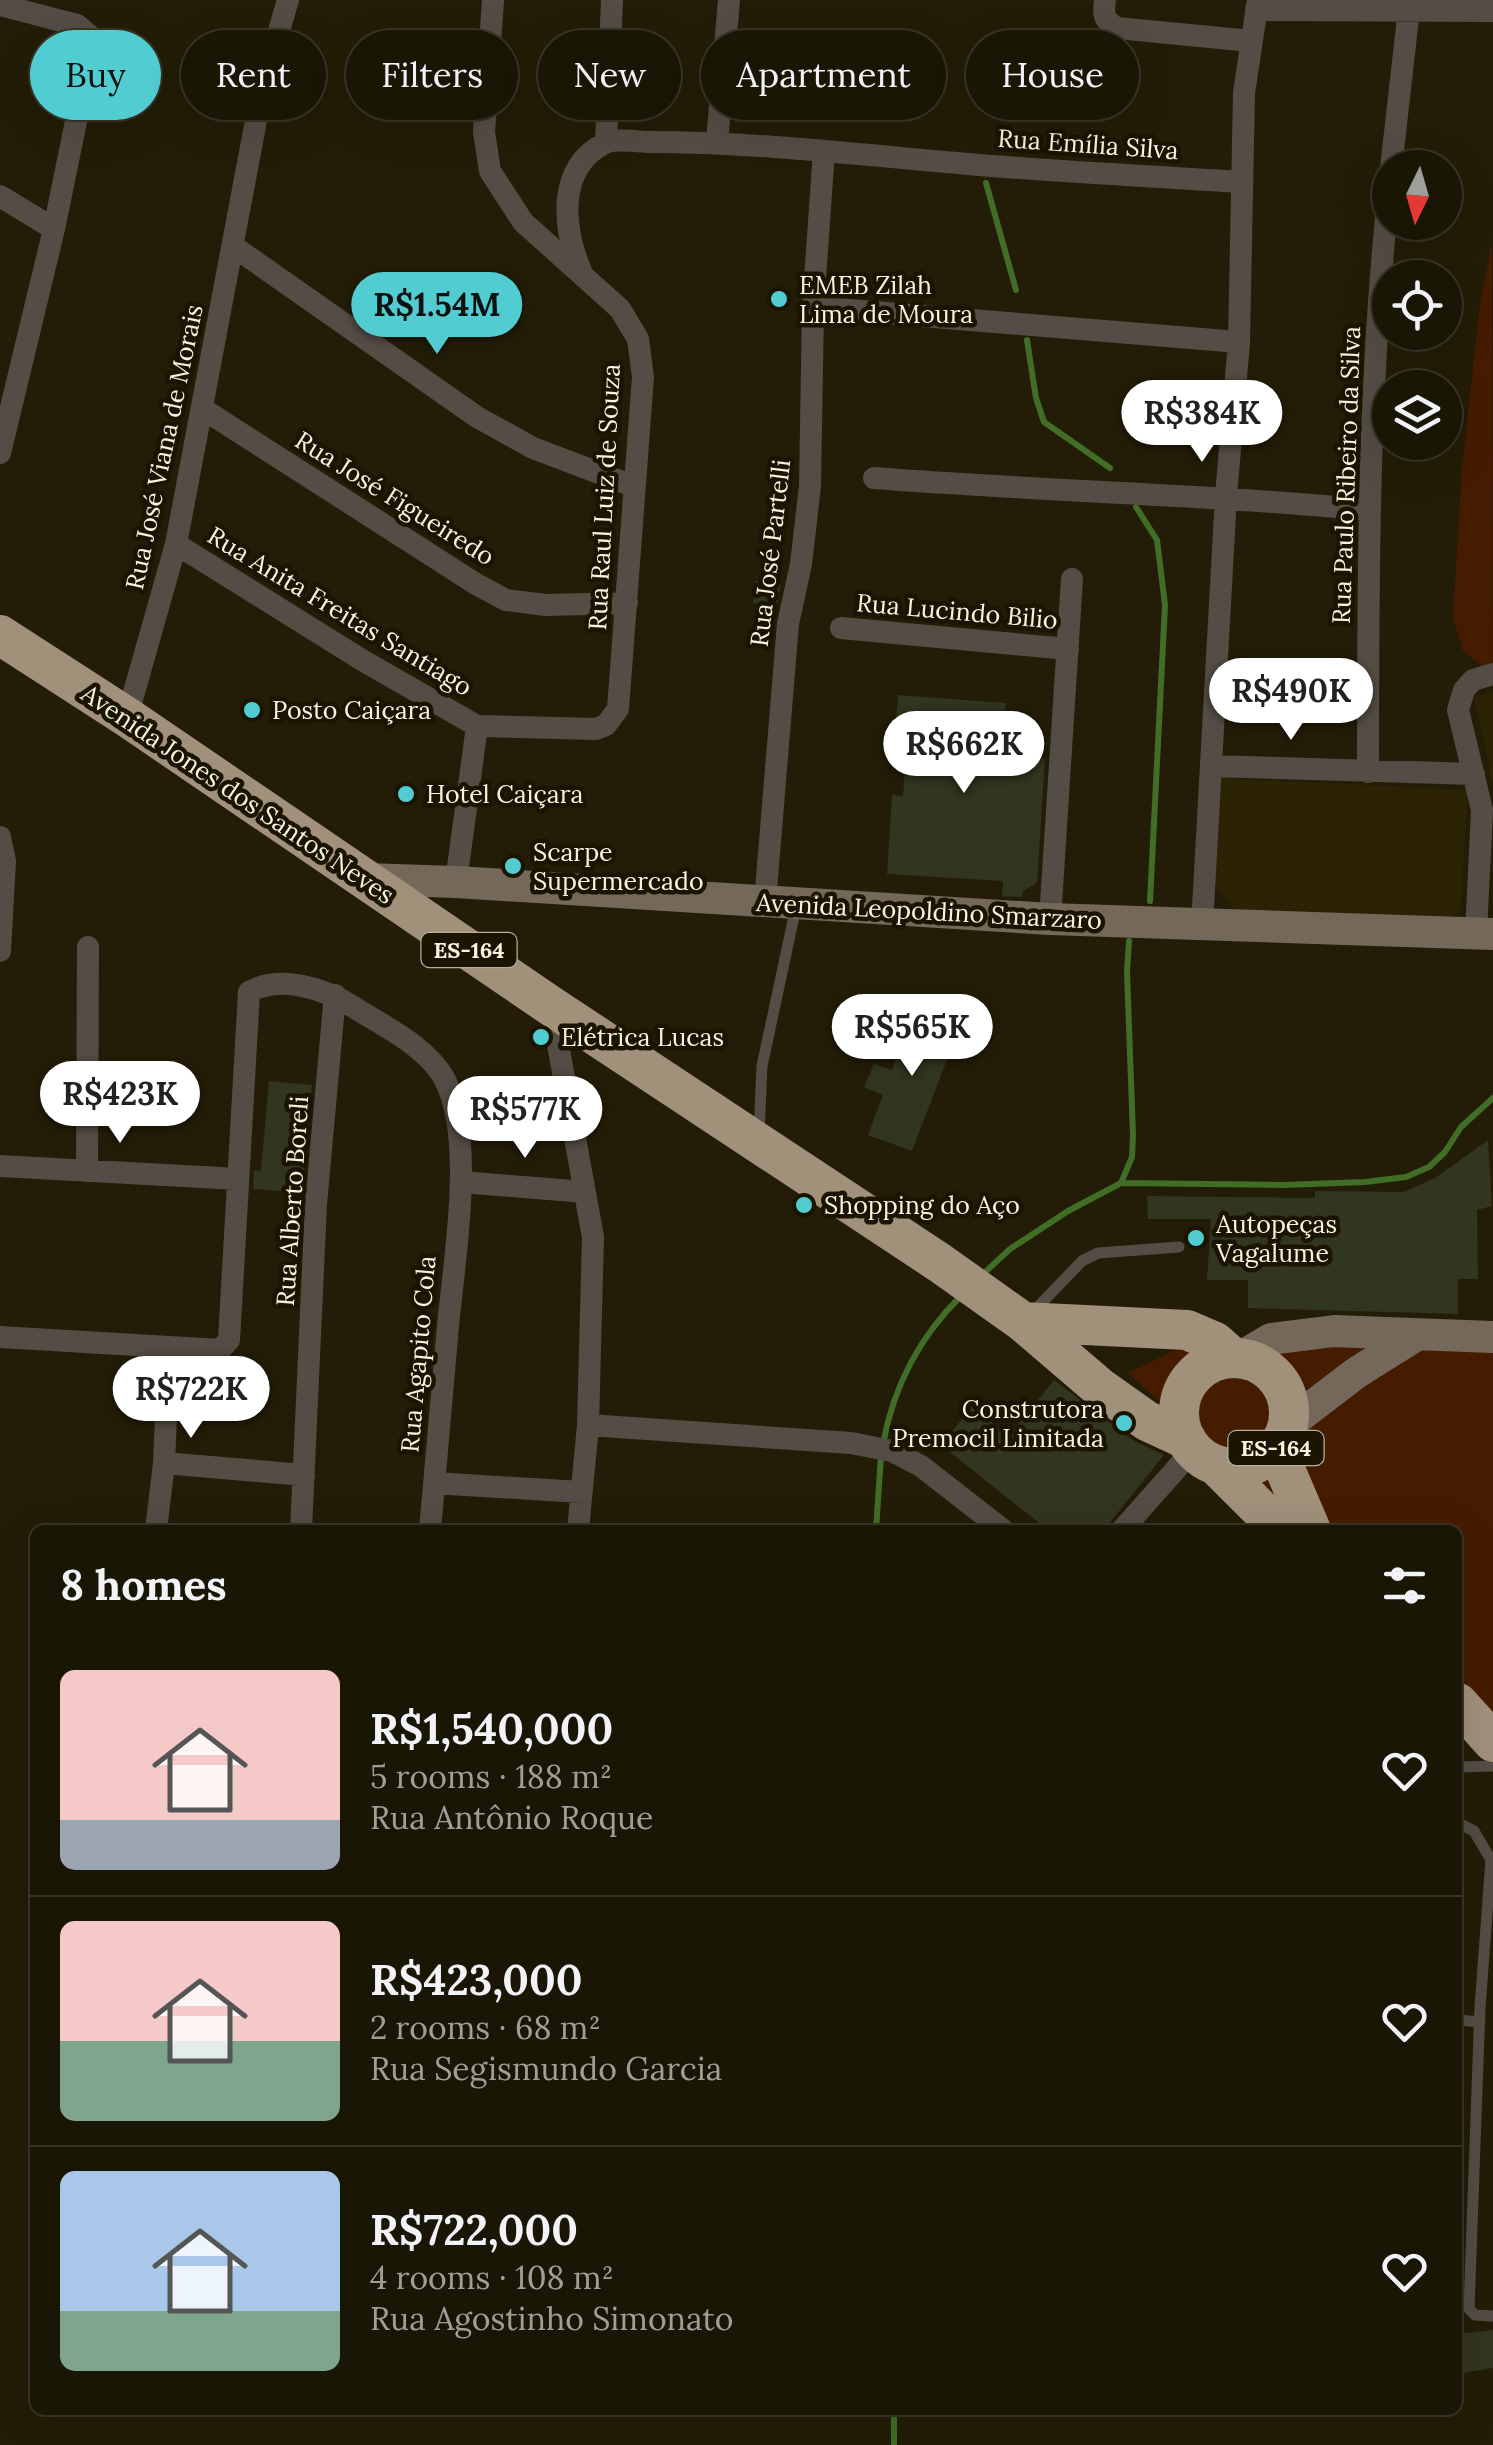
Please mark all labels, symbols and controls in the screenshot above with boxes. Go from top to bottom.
chip: Buy [30,30,161,120]
chip: Rent [181,30,326,120]
chip: Filters [346,30,518,120]
chip: New [538,30,681,120]
chip: Apartment [701,30,946,120]
chip: House [966,30,1139,120]
street label: Rua Emília Silva [996,122,1180,166]
north arrow [1372,150,1462,240]
map controls [1372,150,1462,460]
button: locate [1372,260,1462,350]
place label: EMEB Zilah Lima de Moura [799,269,973,330]
pin: R$1.54M [345,272,529,357]
text: R$1.54M [373,284,501,325]
marker: EMEB Zilah Lima de Moura [768,288,790,310]
street label: Rua José Viana de Morais [118,301,210,593]
street label: Rua Paulo Ribeiro da Silva [1325,325,1367,624]
street label: Rua Raul Luiz de Souza [581,363,627,631]
button: layers [1372,370,1462,460]
pin: R$384K [1121,380,1283,465]
text: R$384K [1143,392,1261,433]
street label: Rua José Figueiredo [289,424,501,572]
street label: Rua José Partelli [743,458,797,648]
street label: Rua Anita Freitas Santiago [202,519,478,703]
street label: Rua Lucindo Bilio [855,586,1059,636]
pin: R$490K [1210,658,1372,743]
text: R$490K [1231,670,1351,711]
street label: Avenida Jones dos Santos Neves [75,677,401,911]
place label: Posto Caiçara [272,694,431,726]
marker: Posto Caiçara [241,699,263,721]
pin: R$662K [883,711,1045,796]
text: R$662K [905,723,1023,764]
place label: Hotel Caiçara [426,778,583,810]
marker: Hotel Caiçara [395,783,417,805]
place label: Scarpe Supermercado [533,836,704,897]
marker: Scarpe Supermercado [502,855,524,877]
street label: Avenida Leopoldino Smarzaro [754,886,1103,936]
road number: ES-164 [422,933,516,967]
pin: R$565K [831,994,993,1079]
text: R$565K [854,1006,970,1047]
place label: Elétrica Lucas [561,1021,724,1053]
marker: Elétrica Lucas [530,1026,552,1048]
pin: R$423K [39,1061,201,1146]
text: R$423K [62,1073,178,1114]
pin: R$577K [444,1076,606,1161]
text: R$577K [469,1088,581,1129]
street label: Rua Alberto Boreli [269,1095,315,1307]
place label: Shopping do Aço [824,1189,1020,1221]
marker: Shopping do Aço [793,1194,815,1216]
place label: Autopeças Vagalume [1215,1208,1337,1269]
marker: Autopeças Vagalume [1185,1227,1207,1249]
street label: Rua Agapito Cola [393,1254,443,1454]
pin: R$722K [110,1356,272,1441]
text: R$722K [135,1368,247,1409]
place label: Construtora Premocil Limitada [892,1393,1104,1454]
marker: Construtora Premocil Limitada [1113,1412,1135,1434]
road number: ES-164 [1228,1431,1324,1465]
text: 8 homes [60,1558,227,1612]
icon: filters [1377,1558,1432,1613]
text: R$1,540,000 [370,1702,613,1756]
icon: home [140,1710,260,1830]
icon: heart [1377,1743,1432,1798]
text: 5 rooms · 188 m² [370,1756,612,1797]
text: Rua Antônio Roque [370,1797,653,1838]
text: R$423,000 [370,1953,582,2007]
icon: home [140,1961,260,2081]
icon: heart [1377,1994,1432,2049]
text: 2 rooms · 68 m² [370,2007,601,2048]
text: Rua Segismundo Garcia [370,2048,722,2089]
text: R$722,000 [370,2203,578,2257]
icon: home [140,2211,260,2331]
icon: heart [1377,2244,1432,2299]
text: 4 rooms · 108 m² [370,2257,614,2298]
text: Rua Agostinho Simonato [370,2298,733,2339]

